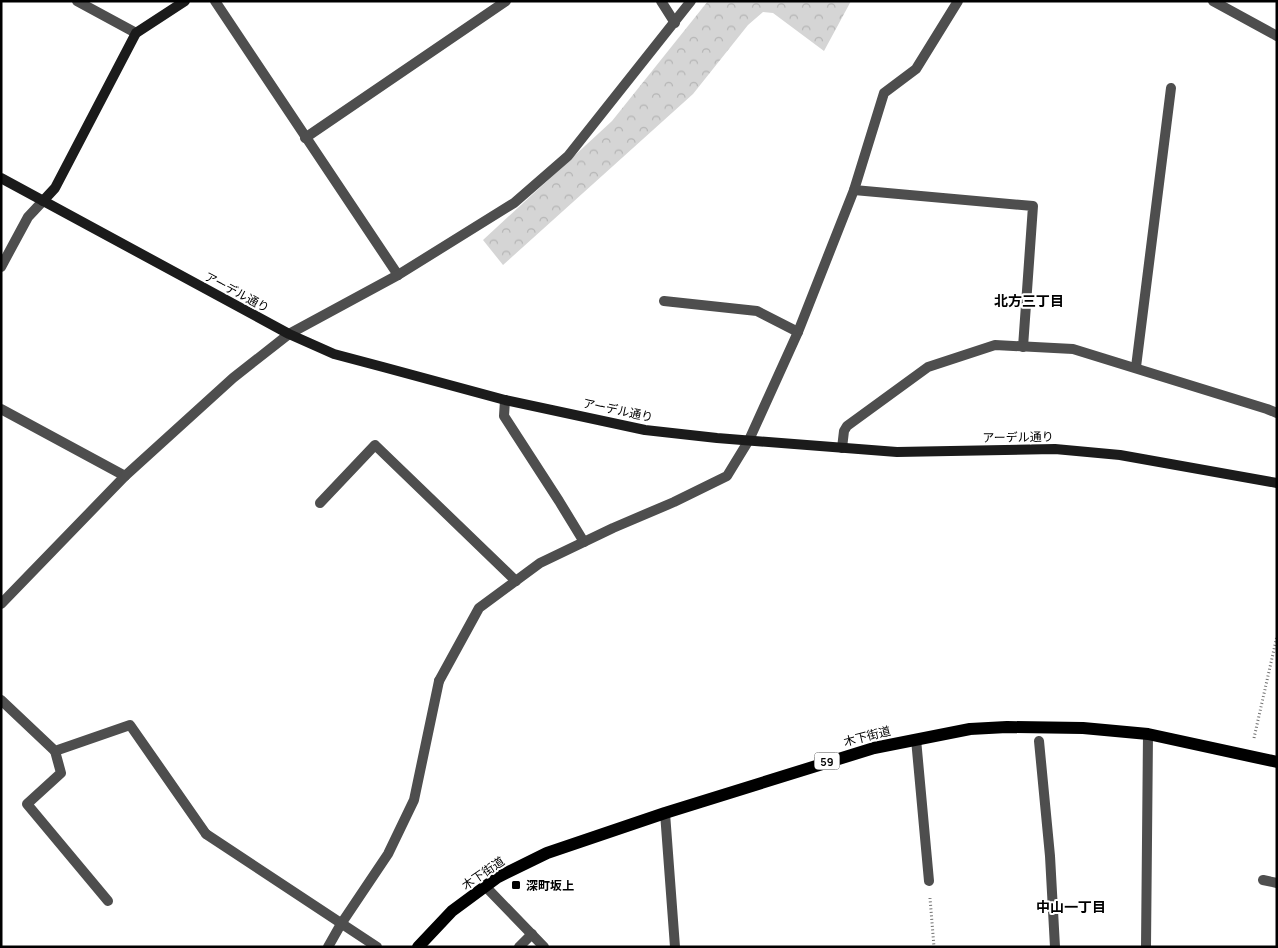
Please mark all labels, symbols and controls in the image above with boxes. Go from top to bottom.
street label: アーデル通り [202,268,272,316]
district label: 北方三丁目 [994,291,1064,310]
street label: アーデル通り [581,394,655,426]
street label: アーデル通り [982,428,1054,446]
street label: 木下街道 [842,722,892,750]
road number: 59 [814,752,840,769]
street label: 木下街道 [458,853,508,893]
place label: 深町坂上 [526,877,574,894]
marker: 深町坂上 [510,879,522,891]
district label: 中山一丁目 [1036,897,1106,916]

